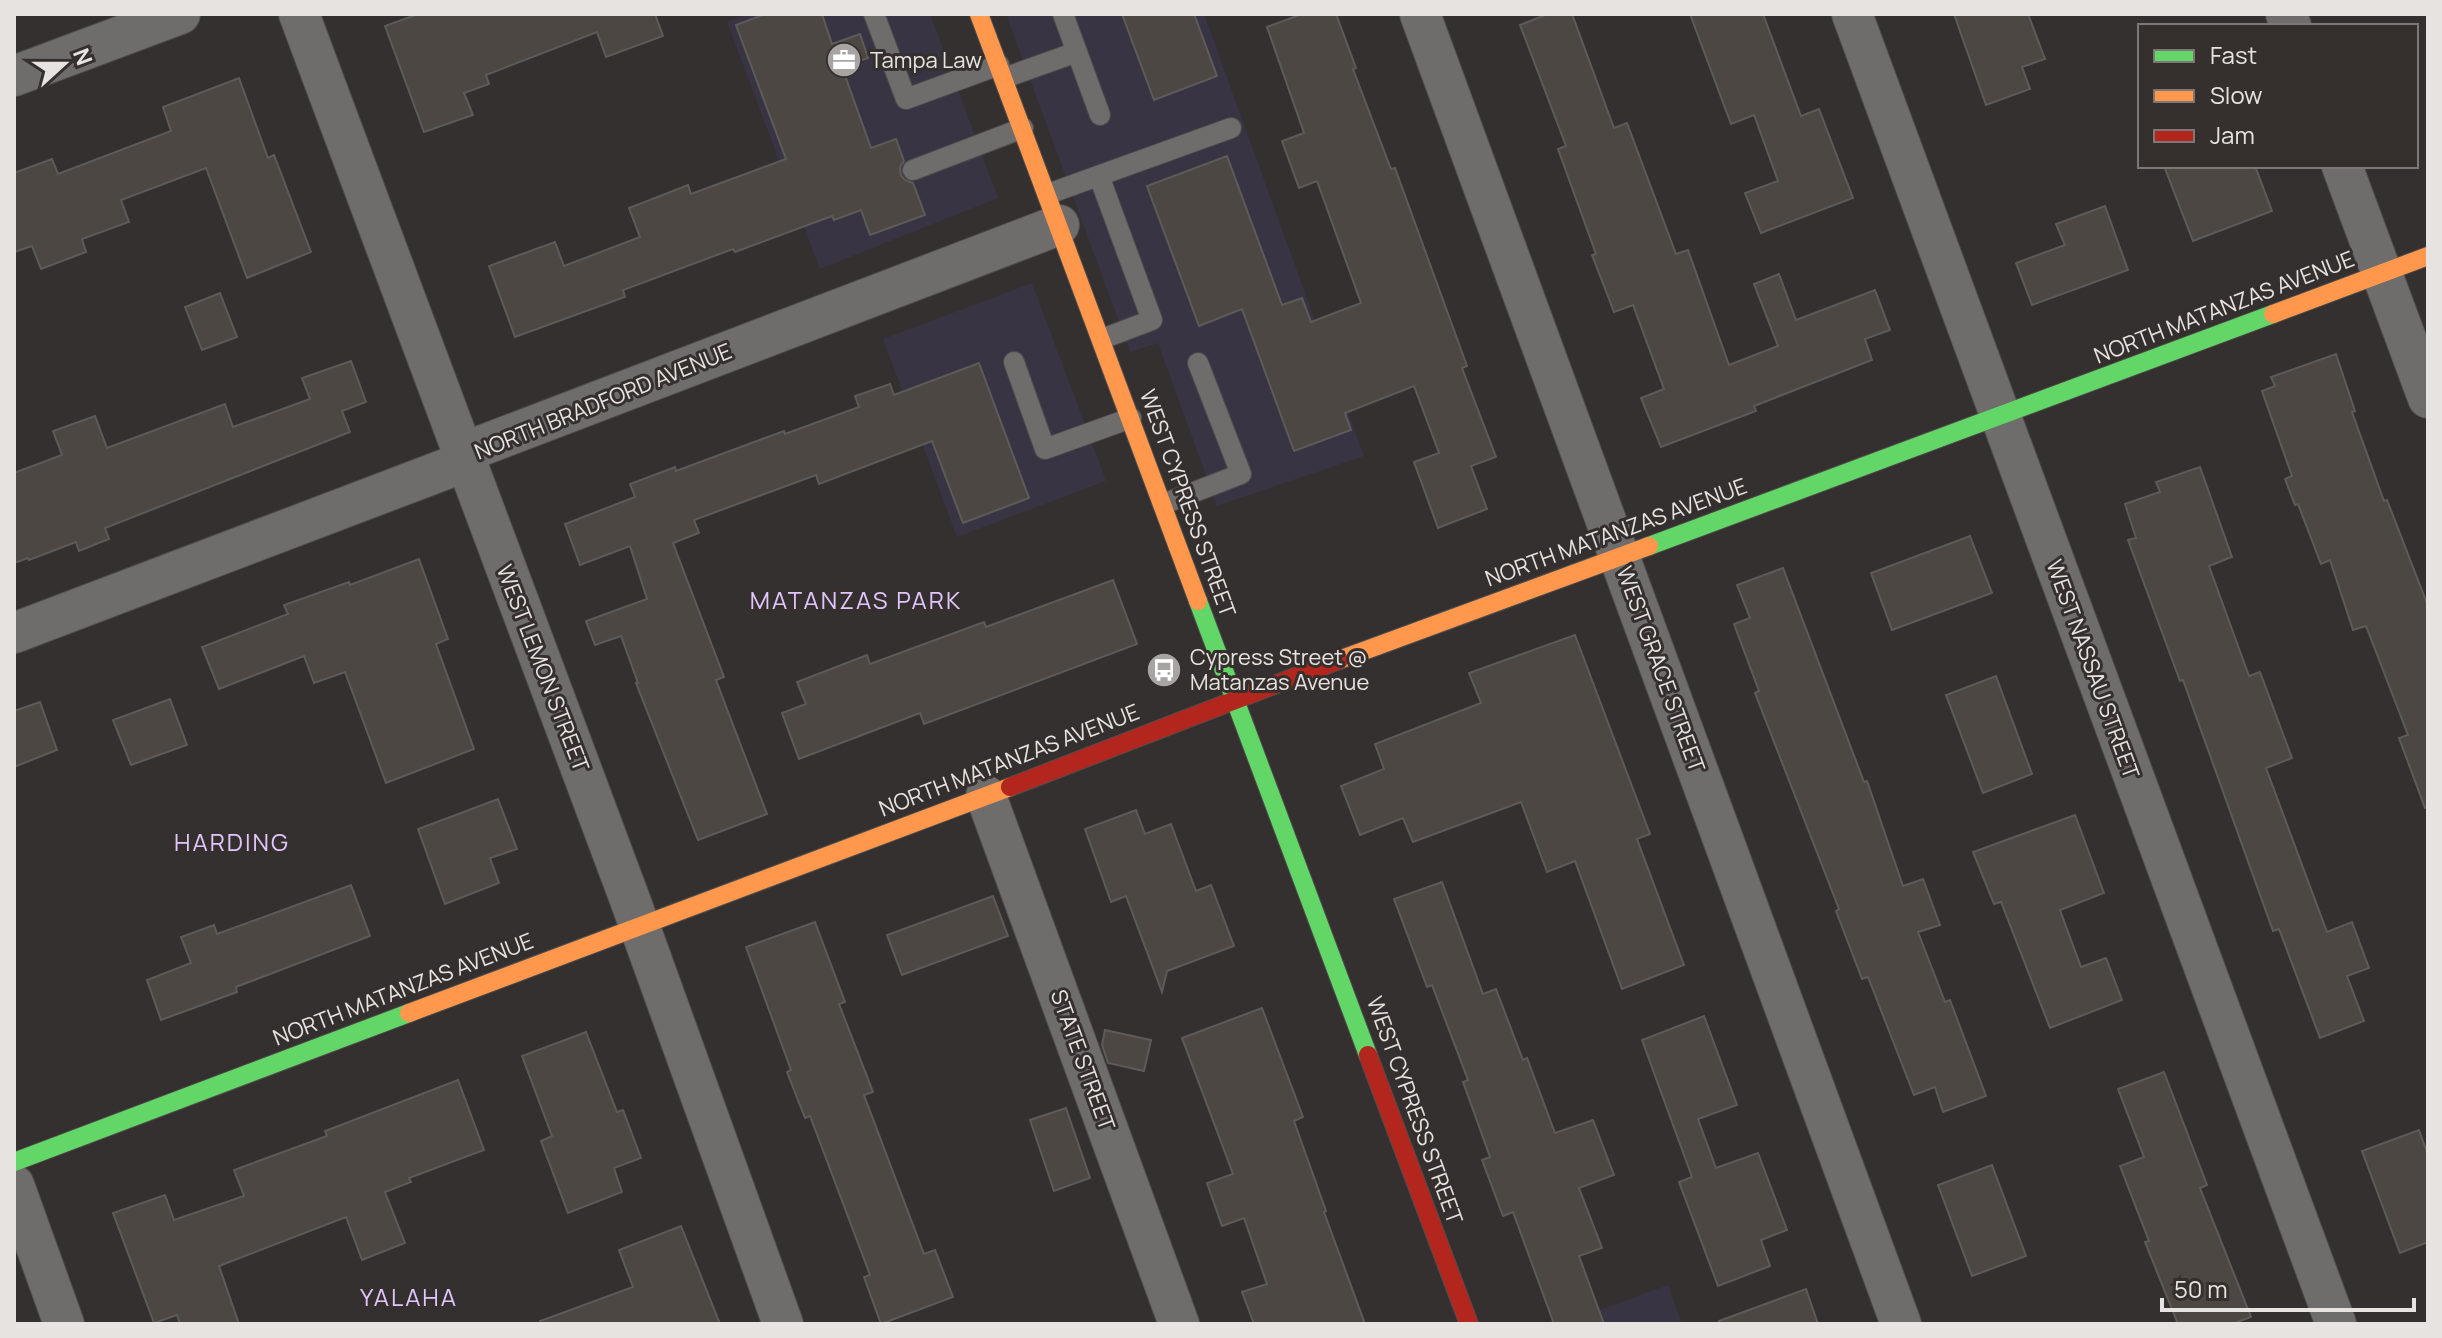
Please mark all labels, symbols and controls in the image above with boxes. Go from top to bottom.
north arrow [24,24,104,104]
legend [2138,24,2418,168]
text: Fast [2210,38,2257,71]
office icon: Tampa Law [825,41,863,79]
text: N [66,44,100,70]
place label: Tampa Law [870,45,982,75]
text: Slow [2210,78,2263,111]
text: Jam [2210,118,2255,151]
street label: NORTH MATANZAS AVENUE [2090,243,2358,371]
street label: NORTH BRADFORD AVENUE [470,336,736,466]
street label: WEST CYPRESS STREET [1133,385,1243,621]
street label: NORTH MATANZAS AVENUE [1481,471,1751,593]
street label: WEST NASSAU STREET [2039,555,2147,783]
street label: WEST LEMON STREET [490,560,596,776]
street label: WEST GRACE STREET [1610,562,1712,776]
district label: MATANZAS PARK [750,583,962,616]
place label: Cypress Street @ Matanzas Avenue [1190,642,1369,697]
bus stop icon: Cypress Street @ Matanzas Avenue [1145,651,1183,689]
street label: NORTH MATANZAS AVENUE [875,696,1143,824]
district label: HARDING [174,825,290,858]
street label: NORTH MATANZAS AVENUE [269,925,537,1053]
street label: STATE STREET [1044,985,1122,1135]
street label: WEST CYPRESS STREET [1360,992,1470,1228]
scale bar [2162,1262,2414,1312]
text: 50 m [2174,1272,2228,1305]
district label: YALAHA [360,1280,458,1313]

